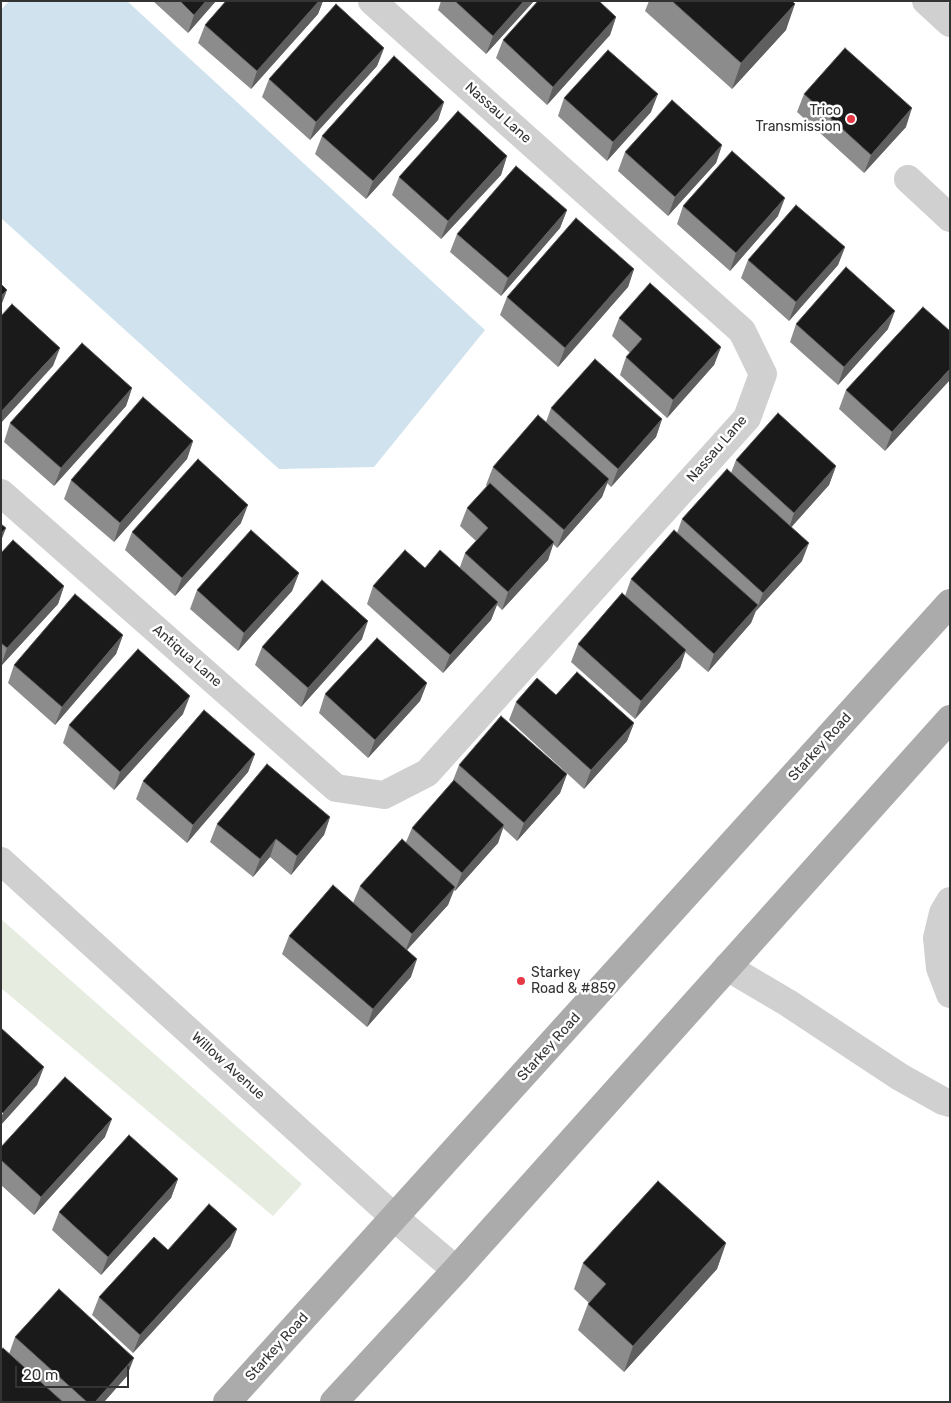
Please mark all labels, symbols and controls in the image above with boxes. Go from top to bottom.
street label: Nassau Lane [461,79,535,147]
place label: Trico Transmission [755,103,841,136]
marker: Trico Transmission [845,113,857,125]
street label: Nassau Lane [683,412,751,486]
street label: Antiqua Lane [149,621,225,691]
street label: Starkey Road [785,709,855,785]
place label: Starkey Road & #859 [531,965,616,998]
marker: Starkey Road & #859 [515,975,527,987]
street label: Starkey Road [514,1009,584,1085]
street label: Willow Avenue [188,1029,268,1103]
street label: Starkey Road [242,1309,312,1385]
scale bar [18,1356,131,1388]
text: 20 m [23,1366,58,1384]

